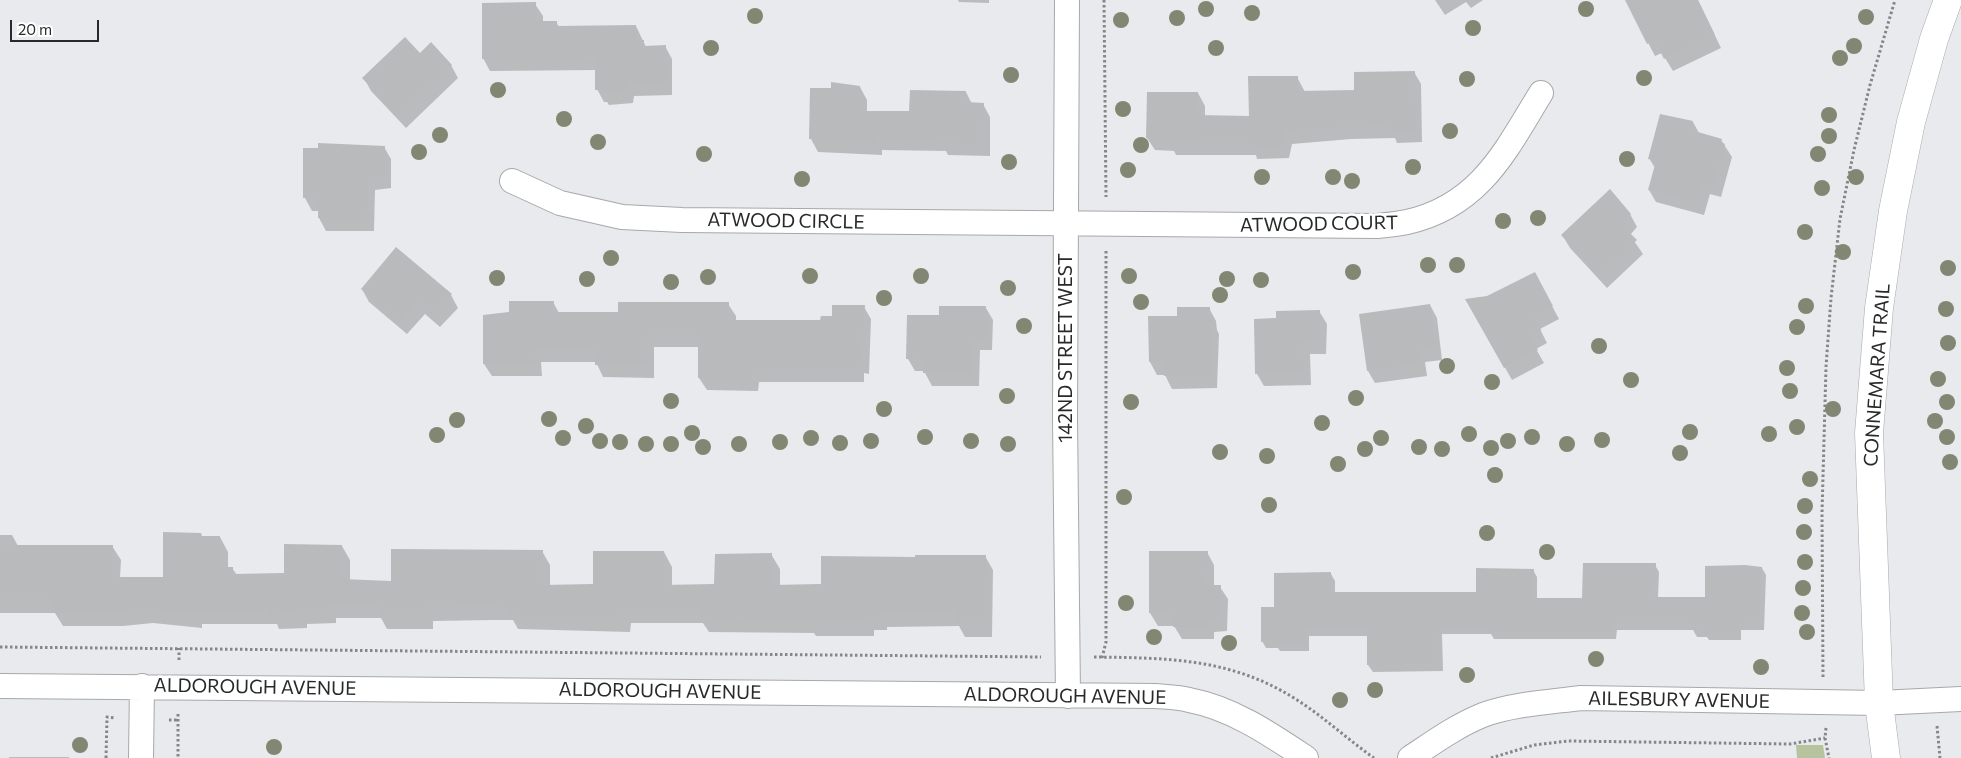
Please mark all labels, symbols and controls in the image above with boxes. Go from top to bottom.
scale bar [12,10,101,42]
text: 20 m [18,20,52,38]
street label: ATWOOD CIRCLE [707,208,865,234]
street label: ATWOOD COURT [1240,211,1398,237]
street label: 142ND STREET WEST [1055,253,1077,443]
street label: CONNEMARA TRAIL [1859,283,1895,467]
street label: ALDOROUGH AVENUE [153,674,357,700]
street label: ALDOROUGH AVENUE [558,678,762,704]
street label: ALDOROUGH AVENUE [963,683,1167,709]
street label: AILESBURY AVENUE [1588,687,1770,713]

